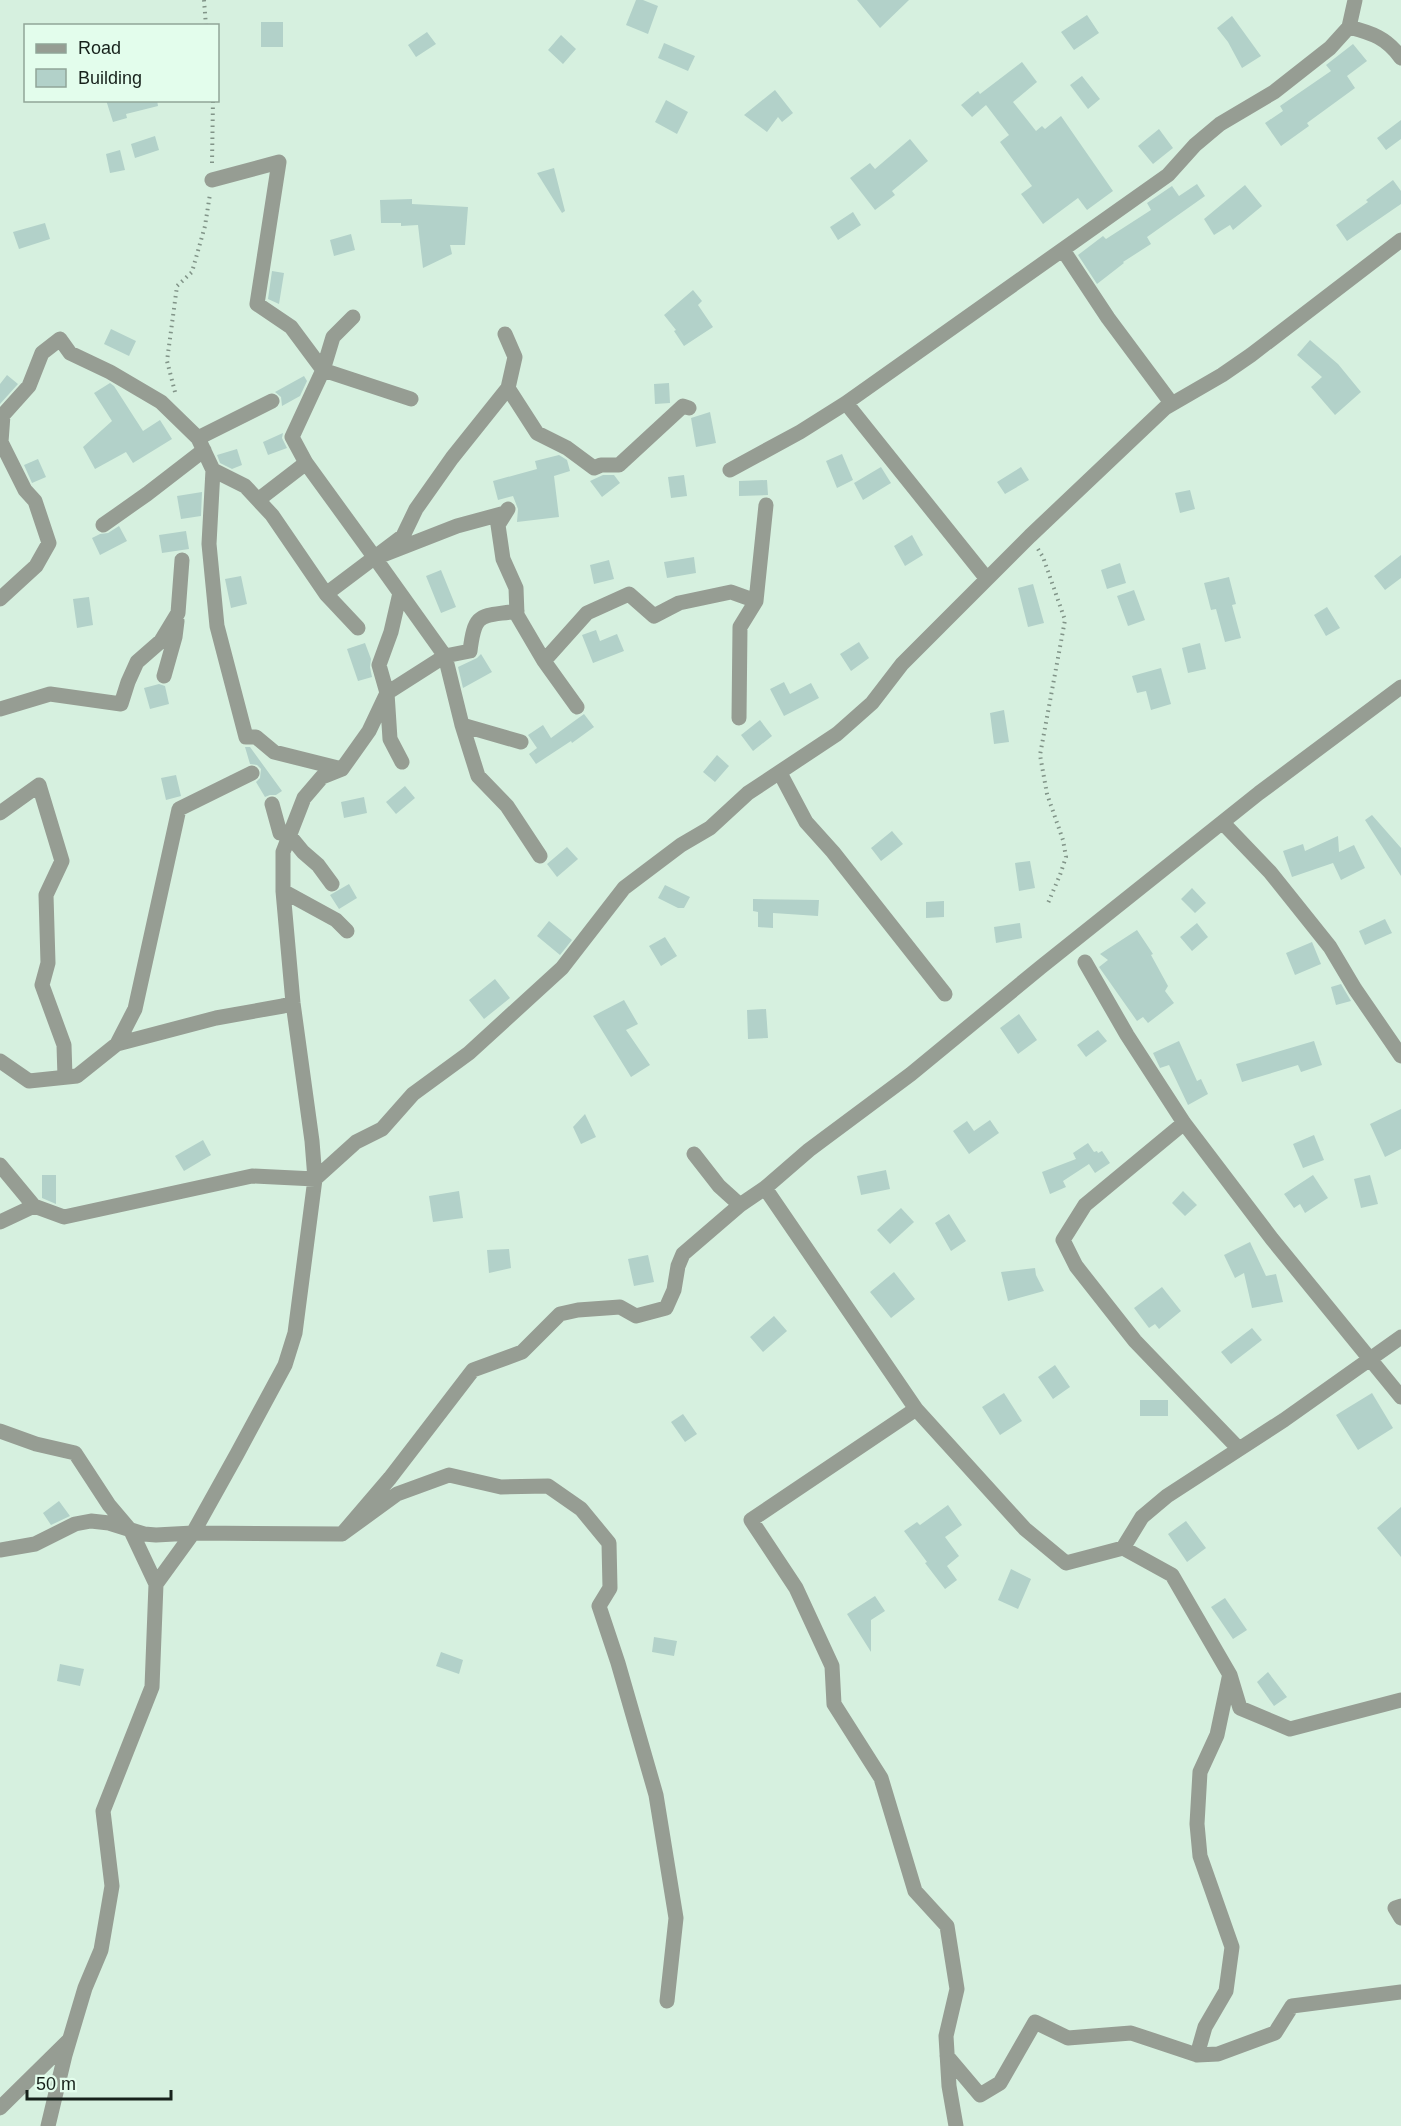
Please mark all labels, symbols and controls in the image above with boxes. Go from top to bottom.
legend [24,24,219,102]
text: Road [78,38,121,58]
text: Building [78,68,142,88]
scale bar [27,2063,171,2101]
text: 50 m [36,2074,76,2094]

